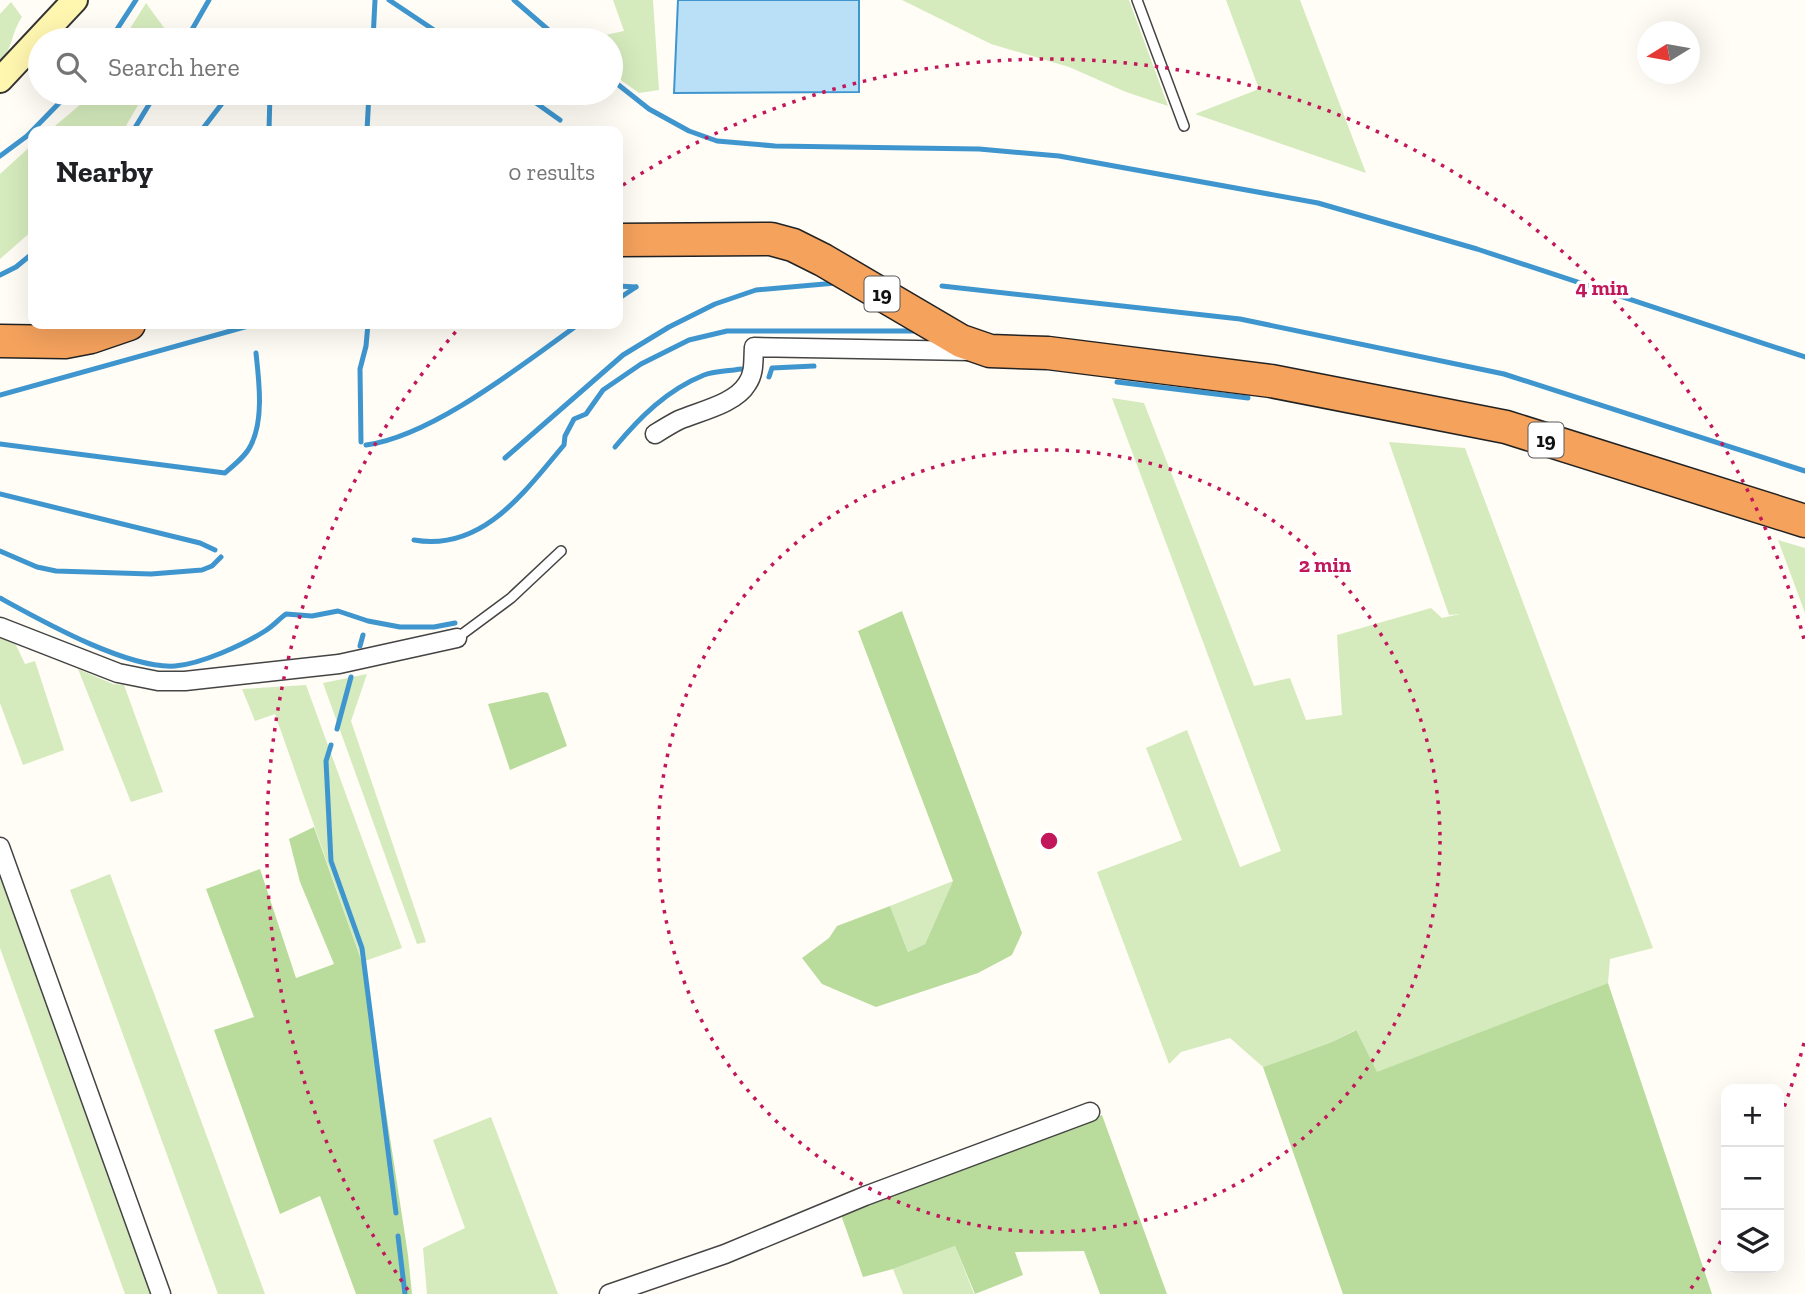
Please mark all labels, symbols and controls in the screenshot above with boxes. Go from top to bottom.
north arrow [1637,21,1700,84]
search box [28,28,623,105]
icon: search [52,48,90,86]
text: Search here [108,51,240,83]
text: Nearby [56,154,153,190]
text: 0 results [508,158,595,186]
text: 4 min [1575,275,1629,300]
road number: 19 [864,276,900,312]
road number: 19 [1528,422,1564,458]
text: 2 min [1299,552,1352,577]
centre of rings [1037,829,1061,853]
map controls [1721,1084,1784,1273]
button: + [1721,1084,1784,1147]
button: − [1721,1147,1784,1210]
button: layers [1721,1210,1784,1273]

